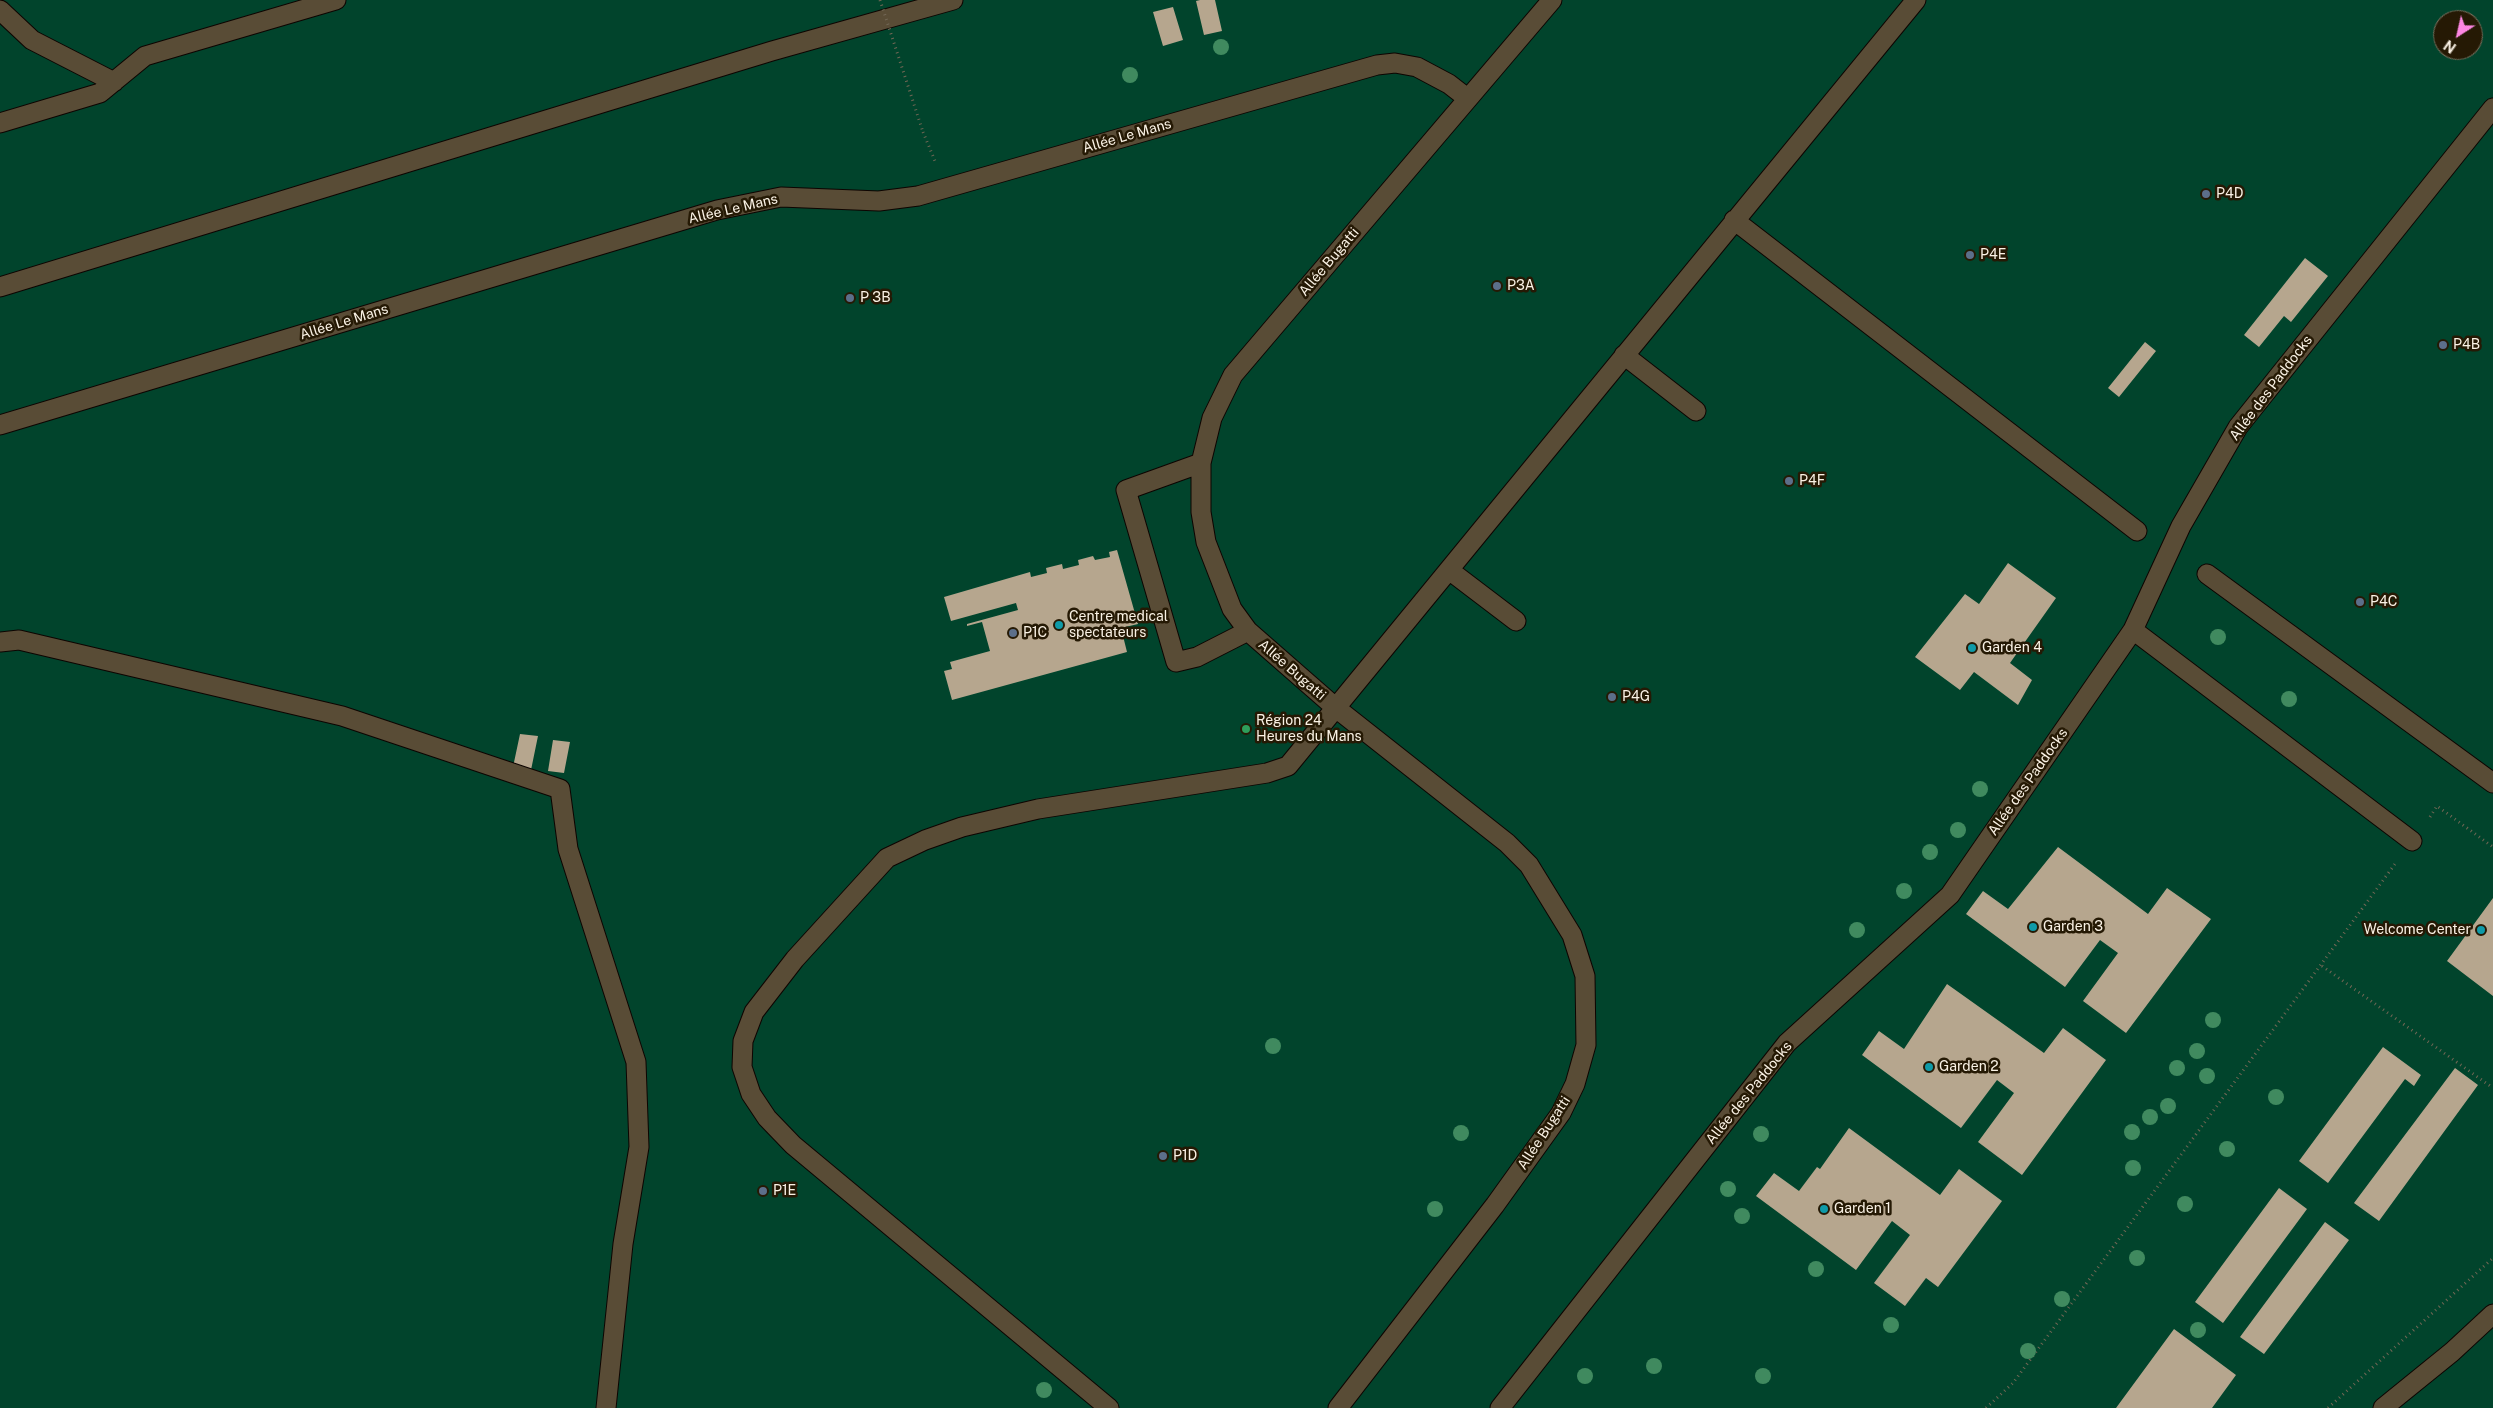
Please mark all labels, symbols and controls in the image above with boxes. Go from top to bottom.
north arrow [2433,10,2483,60]
text: N [2441,37,2459,56]
street label: Allée Le Mans [1081,115,1173,157]
place label: P4D [2216,186,2243,202]
marker: P4D [2200,188,2212,200]
street label: Allée Le Mans [687,191,779,227]
street label: Allée Bugatti [1295,224,1363,300]
place label: P4E [1980,247,2006,263]
marker: P4E [1964,249,1976,261]
place label: P3A [1507,278,1535,294]
marker: P3A [1491,280,1503,292]
place label: P 3B [860,290,891,306]
marker: P 3B [844,292,856,304]
street label: Allée Le Mans [298,301,390,343]
street label: Allée des Paddocks [2226,332,2316,444]
place label: P4B [2453,337,2480,353]
marker: P4B [2437,339,2449,351]
place label: P4F [1799,473,1825,489]
marker: P4F [1783,475,1795,487]
place label: P4C [2370,594,2397,610]
marker: P4C [2354,596,2366,608]
place label: Centre medical spectateurs [1069,609,1168,642]
marker: Centre medical spectateurs [1053,619,1065,631]
place label: P1C [1023,625,1047,641]
marker: P1C [1007,627,1019,639]
street label: Allée Bugatti [1255,636,1329,704]
place label: Garden 4 [1982,640,2042,656]
marker: Garden 4 [1966,642,1978,654]
place label: P4G [1622,689,1650,705]
marker: P4G [1606,691,1618,703]
place label: Région 24 Heures du Mans [1256,713,1362,746]
marker: Région 24 Heures du Mans [1240,723,1252,735]
street label: Allée des Paddocks [1985,725,2071,839]
place label: Garden 3 [2043,919,2103,935]
marker: Garden 3 [2027,921,2039,933]
place label: Welcome Center [2364,922,2471,938]
marker: Welcome Center [2475,924,2487,936]
street label: Allée des Paddocks [1702,1038,1796,1148]
place label: Garden 2 [1939,1059,1998,1075]
marker: Garden 2 [1923,1061,1935,1073]
street label: Allée Bugatti [1514,1093,1574,1173]
place label: P1D [1173,1148,1197,1164]
marker: P1D [1157,1150,1169,1162]
place label: P1E [773,1183,796,1199]
marker: P1E [757,1185,769,1197]
place label: Garden 1 [1834,1201,1891,1217]
marker: Garden 1 [1818,1203,1830,1215]

